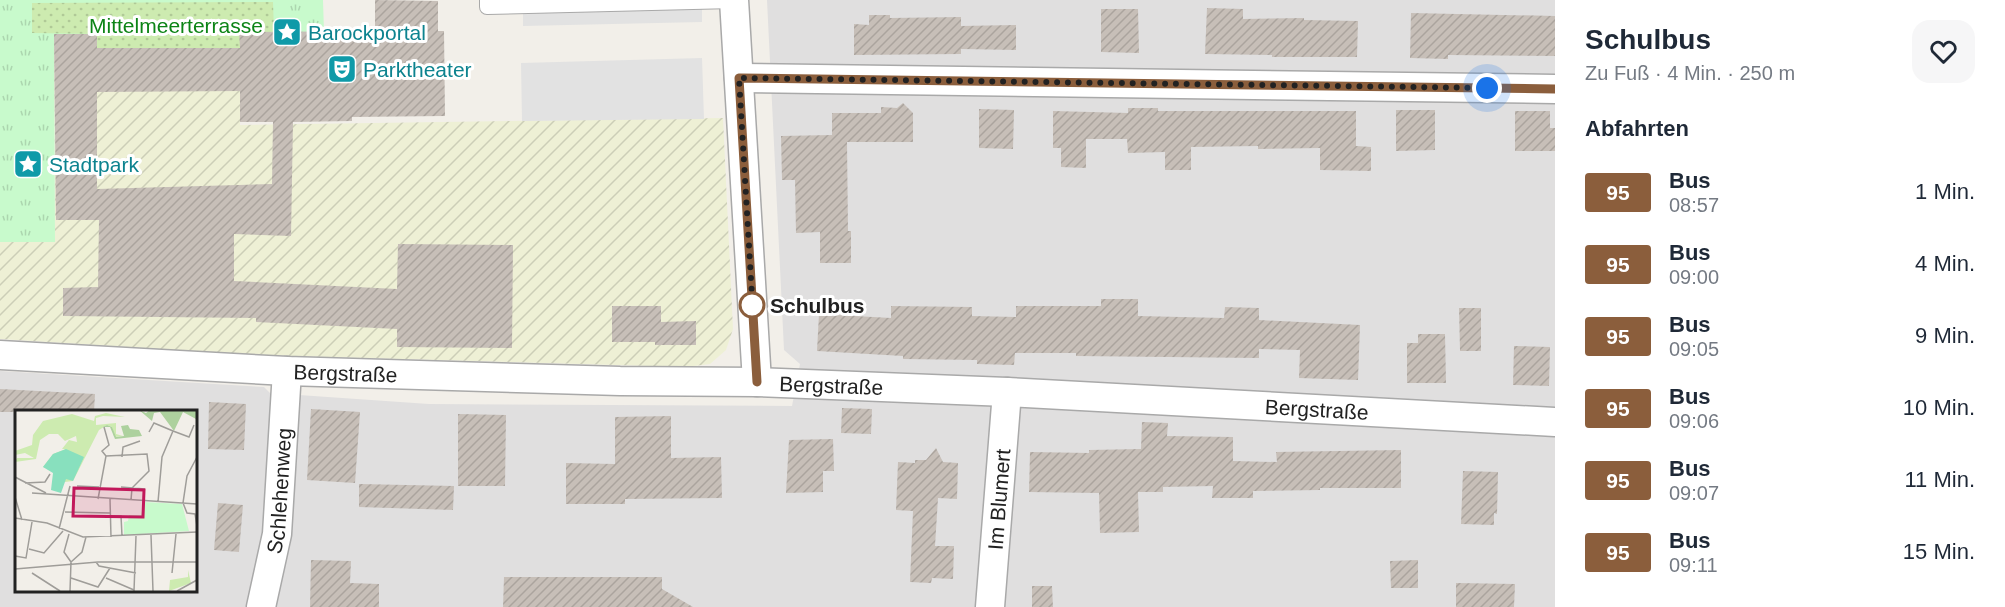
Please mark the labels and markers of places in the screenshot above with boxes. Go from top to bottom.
place icon: Barockportal [271,16,303,48]
place label: Barockportal [308,21,426,44]
theatre icon: Parktheater [326,53,358,85]
place label: Parktheater [363,58,472,81]
place icon: Stadtpark [12,148,44,180]
place label: Stadtpark [49,153,139,176]
marker: Schulbus [739,292,765,318]
place label: Schulbus [770,294,865,317]

